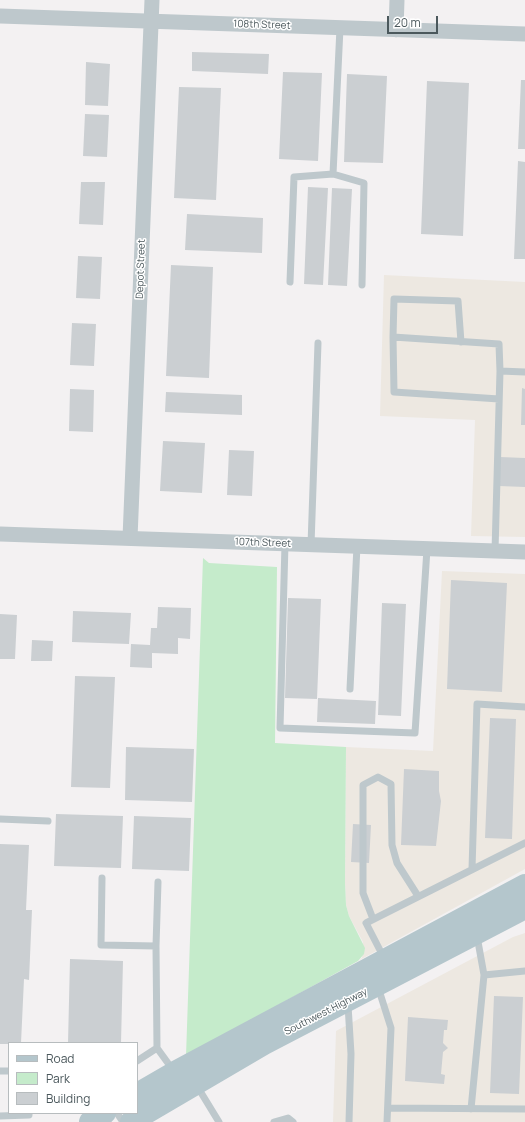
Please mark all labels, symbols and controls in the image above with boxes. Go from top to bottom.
scale bar [389,8,440,34]
text: 20 m [394,14,421,31]
street label: 108th Street [233,18,291,32]
street label: Depot Street [134,239,148,299]
street label: 107th Street [235,536,291,550]
street label: Southwest Highway [283,986,369,1038]
legend [8,1042,138,1114]
text: Road [46,1050,74,1067]
text: Park [46,1070,70,1087]
text: Building [46,1090,90,1107]

